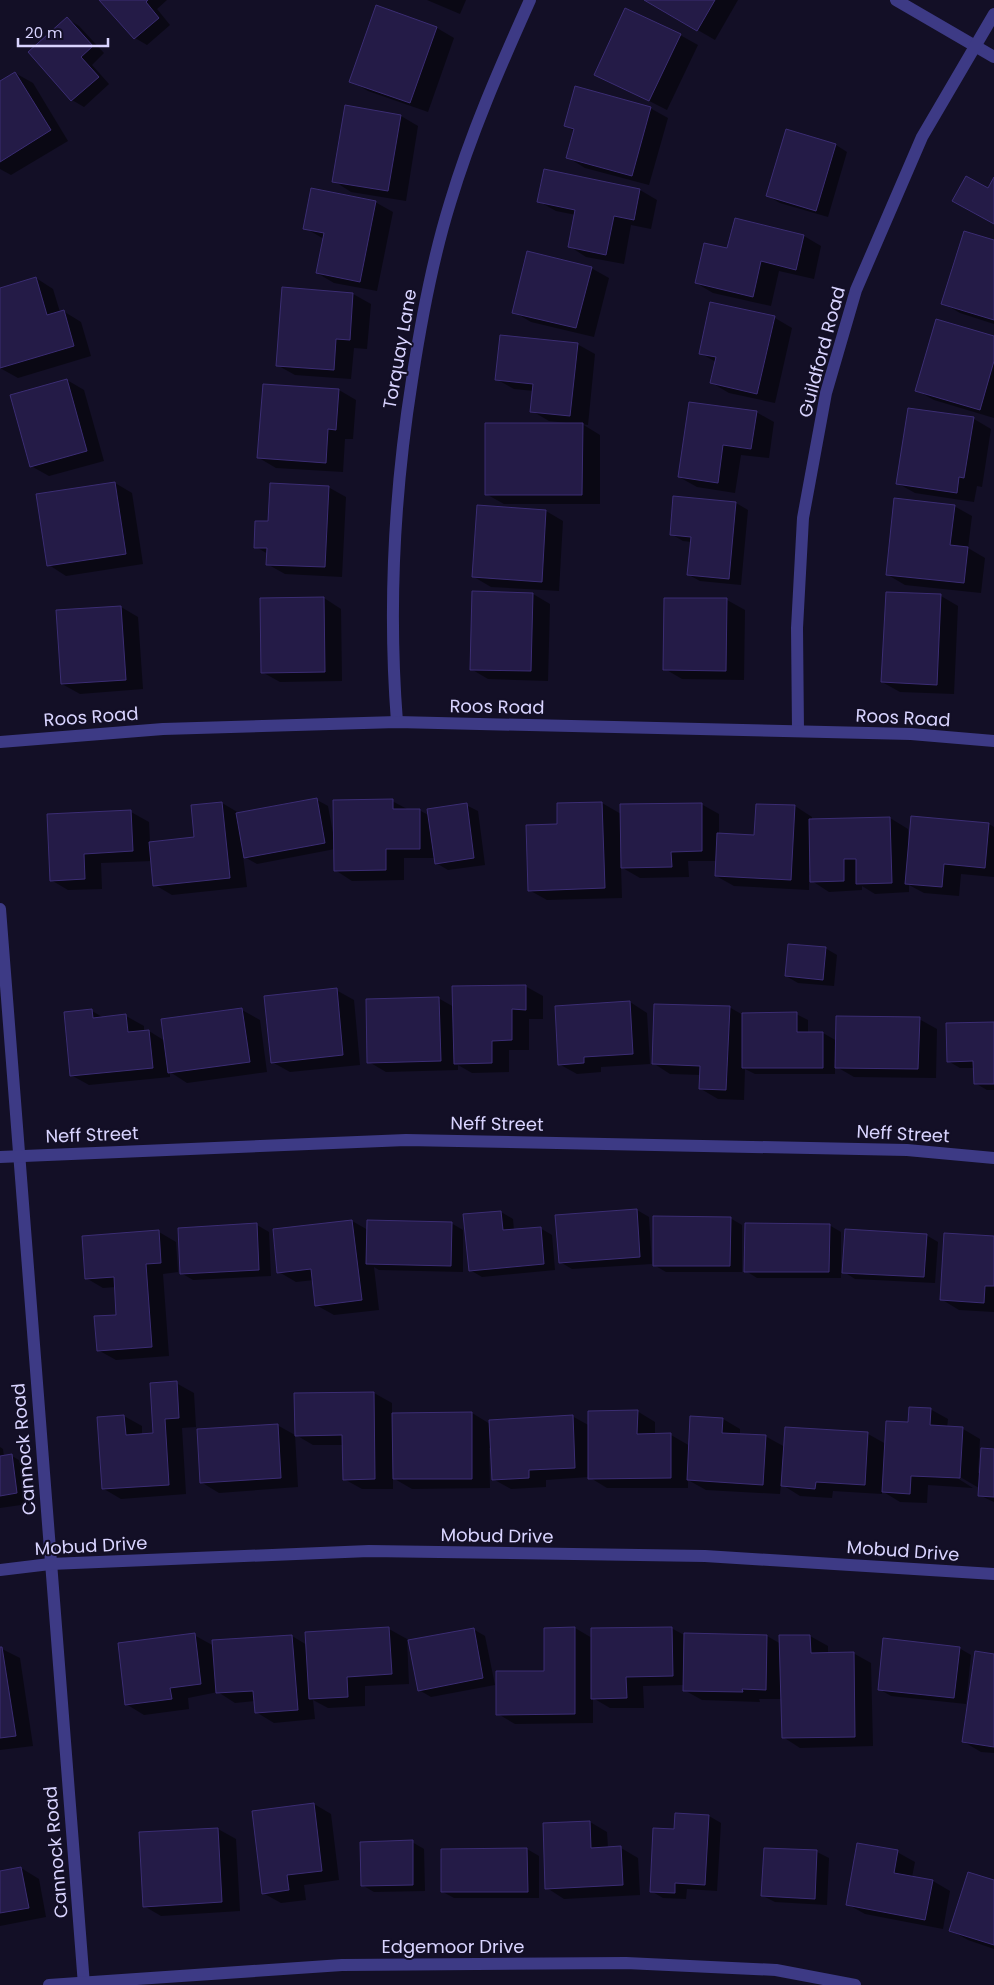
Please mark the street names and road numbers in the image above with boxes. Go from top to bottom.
street label: Guildford Road [792,284,851,420]
street label: Torquay Lane [377,287,422,411]
street label: Roos Road [449,693,545,720]
street label: Roos Road [43,701,139,732]
street label: Roos Road [855,703,951,732]
street label: Neff Street [450,1110,544,1137]
street label: Neff Street [856,1119,950,1148]
street label: Neff Street [45,1120,139,1149]
street label: Cannock Road [5,1382,42,1516]
street label: Mobud Drive [440,1522,554,1549]
street label: Mobud Drive [34,1530,148,1561]
street label: Mobud Drive [846,1534,960,1567]
street label: Cannock Road [37,1785,74,1919]
street label: Edgemoor Drive [382,1934,524,1959]

